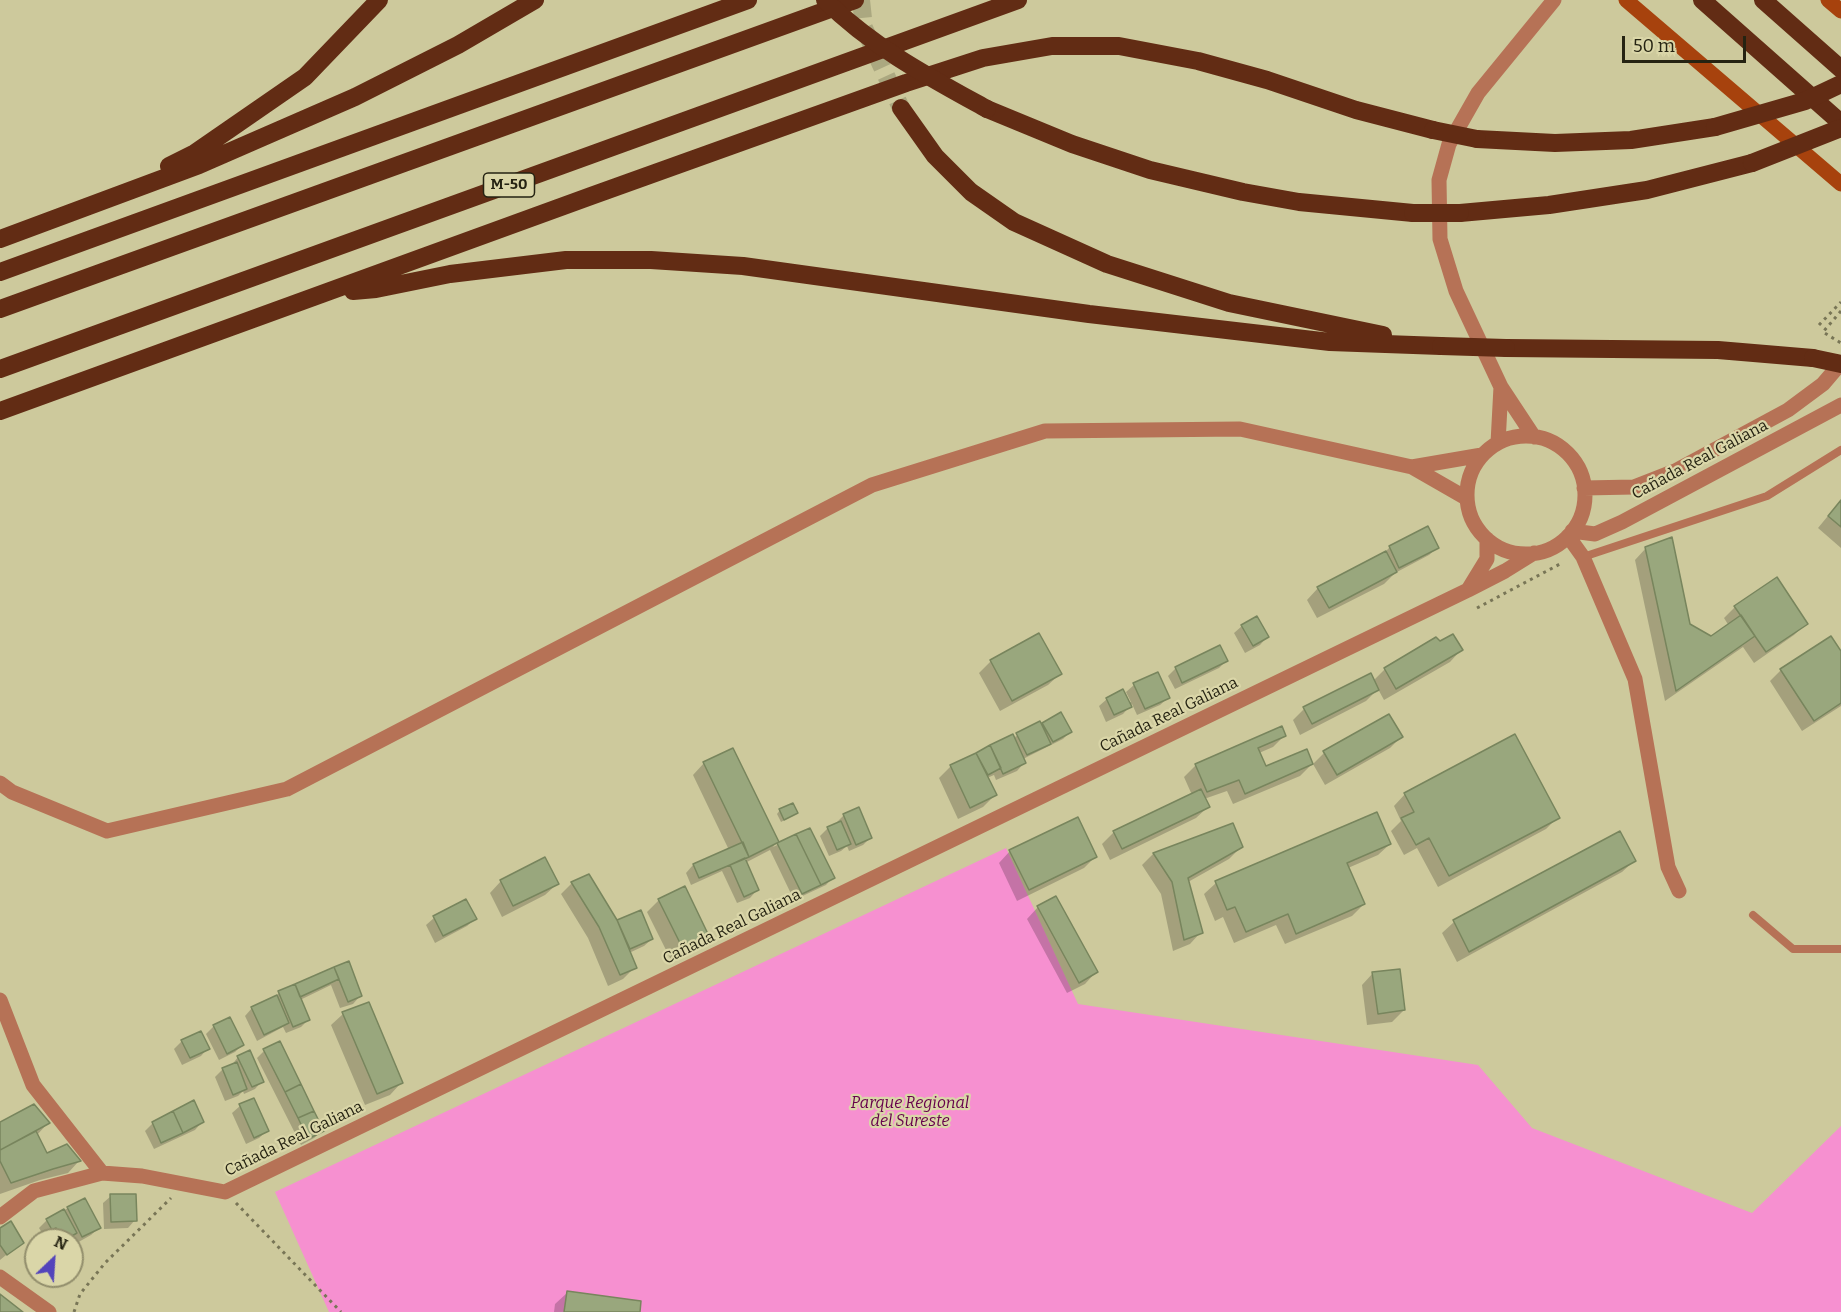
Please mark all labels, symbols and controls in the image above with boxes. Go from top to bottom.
scale bar [1625,24,1750,62]
text: 50 m [1633,35,1675,57]
road number: M-50 [484,173,534,197]
street label: Cañada Real Galiana [1629,416,1771,504]
street label: Cañada Real Galiana [1097,673,1241,757]
street label: Cañada Real Galiana [660,885,804,969]
park label: Parque Regional del Sureste [851,1094,969,1132]
street label: Cañada Real Galiana [222,1097,366,1181]
north arrow [24,1228,84,1288]
text: N [51,1232,71,1254]

